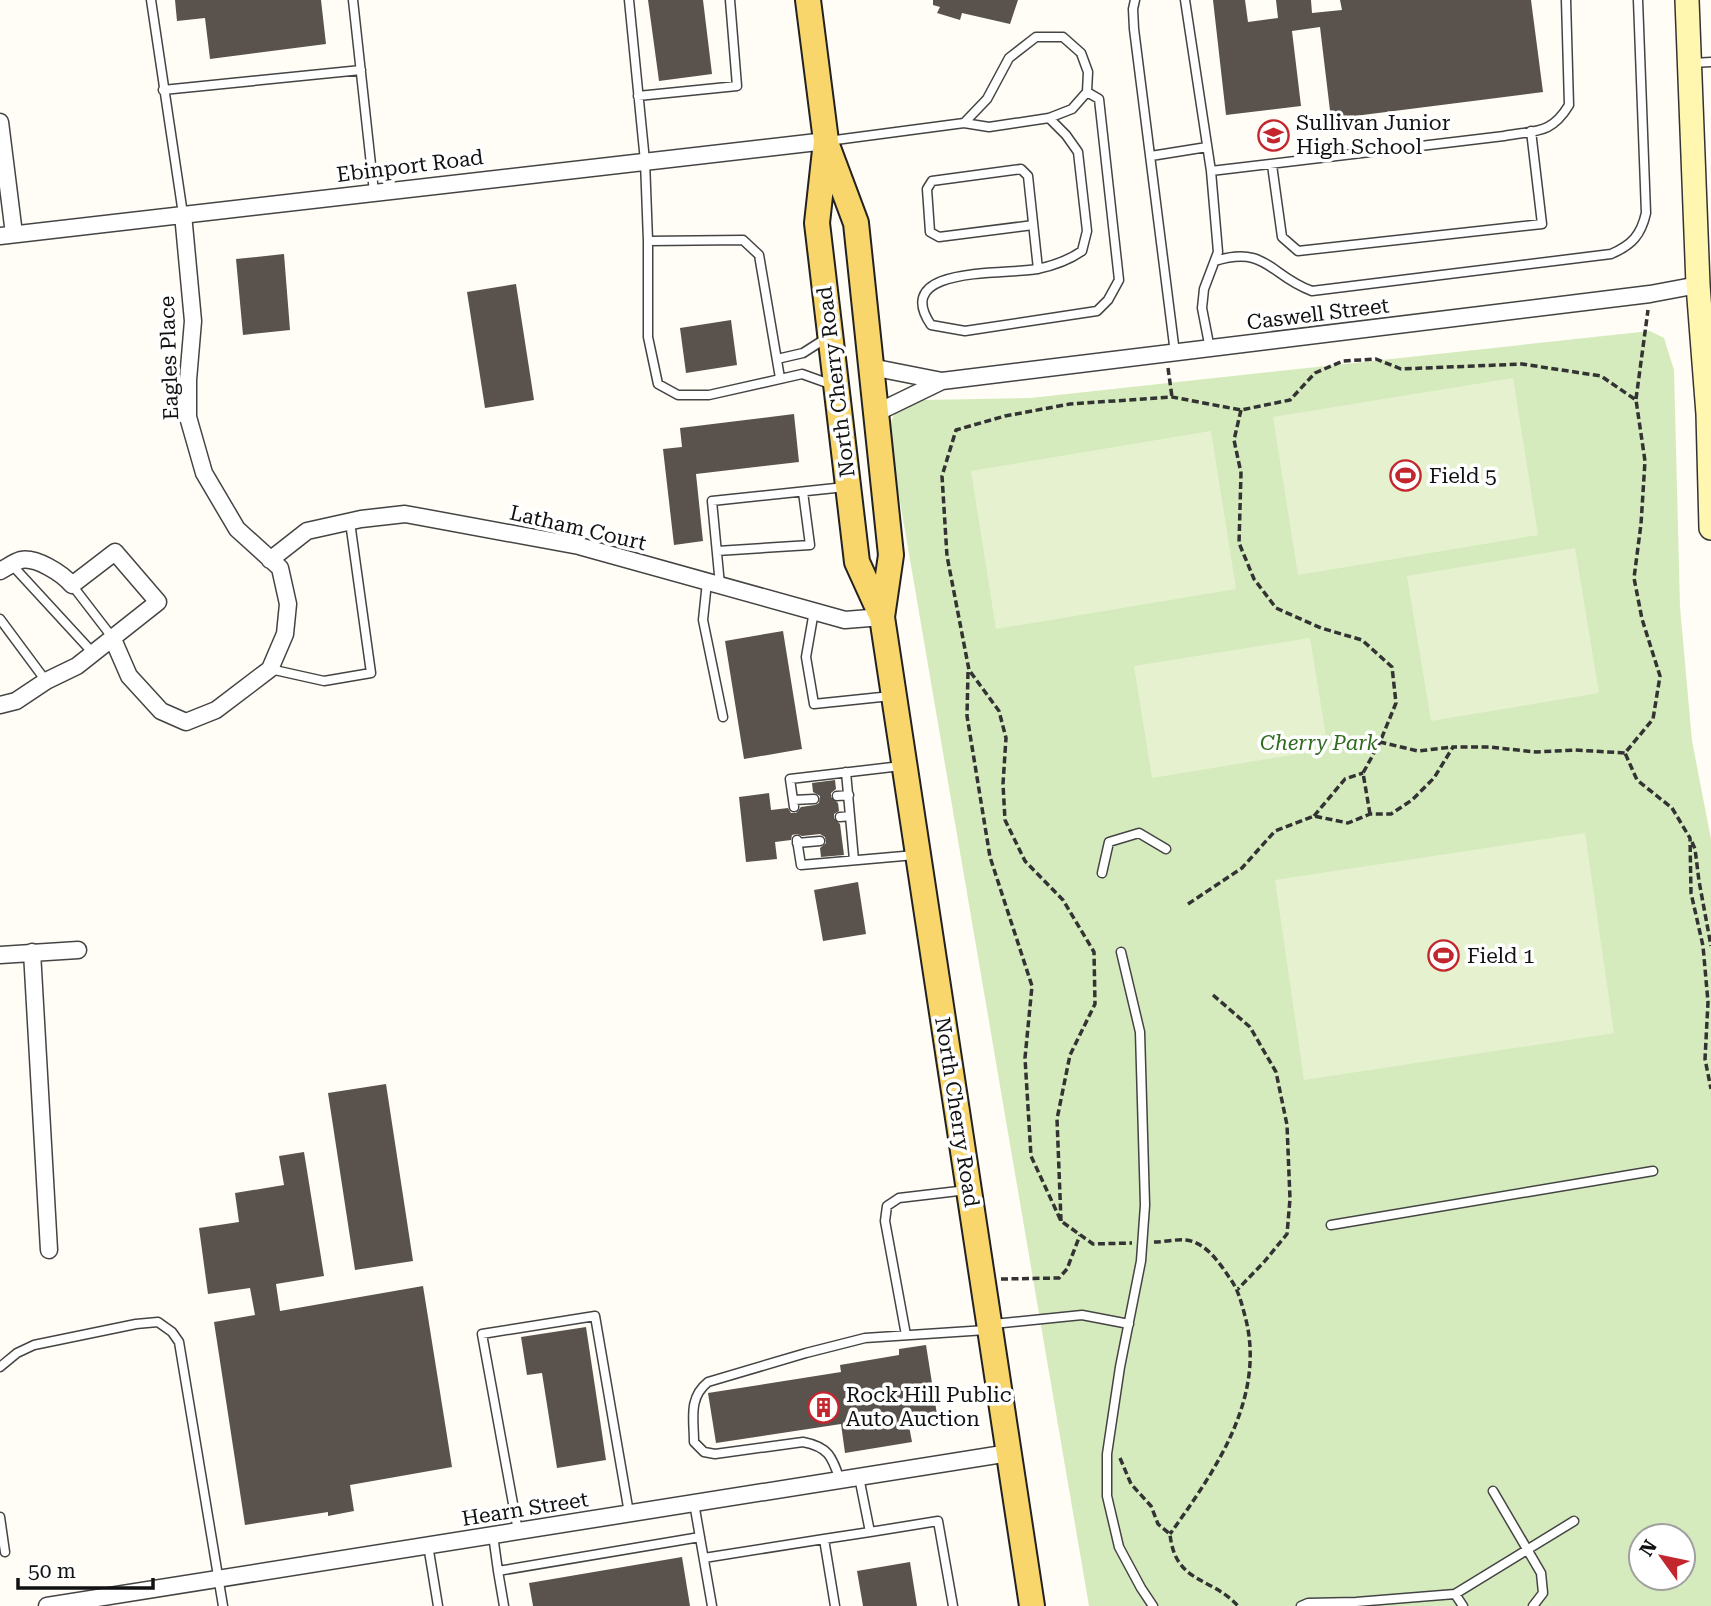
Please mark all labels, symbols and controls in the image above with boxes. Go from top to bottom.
place label: Sullivan Junior High School [1296,111,1451,159]
school or university icon: Sullivan Junior High School [1256,118,1290,152]
street label: Ebinport Road [335,145,485,187]
street label: North Cherry Road [812,285,860,479]
street label: Caswell Street [1246,293,1391,335]
street label: Eagles Place [155,295,183,421]
sports icon: Field 5 [1389,459,1423,493]
place label: Field 5 [1429,464,1497,488]
street label: Latham Court [507,501,649,555]
park label: Cherry Park [1260,731,1379,755]
sports icon: Field 1 [1427,939,1461,973]
place label: Field 1 [1467,944,1535,968]
street label: North Cherry Road [930,1015,984,1209]
place label: Rock Hill Public Auto Auction [846,1383,1012,1431]
building icon: Rock Hill Public Auto Auction [806,1390,840,1424]
street label: Hearn Street [460,1487,590,1531]
north arrow [1627,1522,1697,1592]
text: N [1635,1535,1662,1560]
scale bar [18,1546,152,1590]
text: 50 m [28,1559,76,1583]

